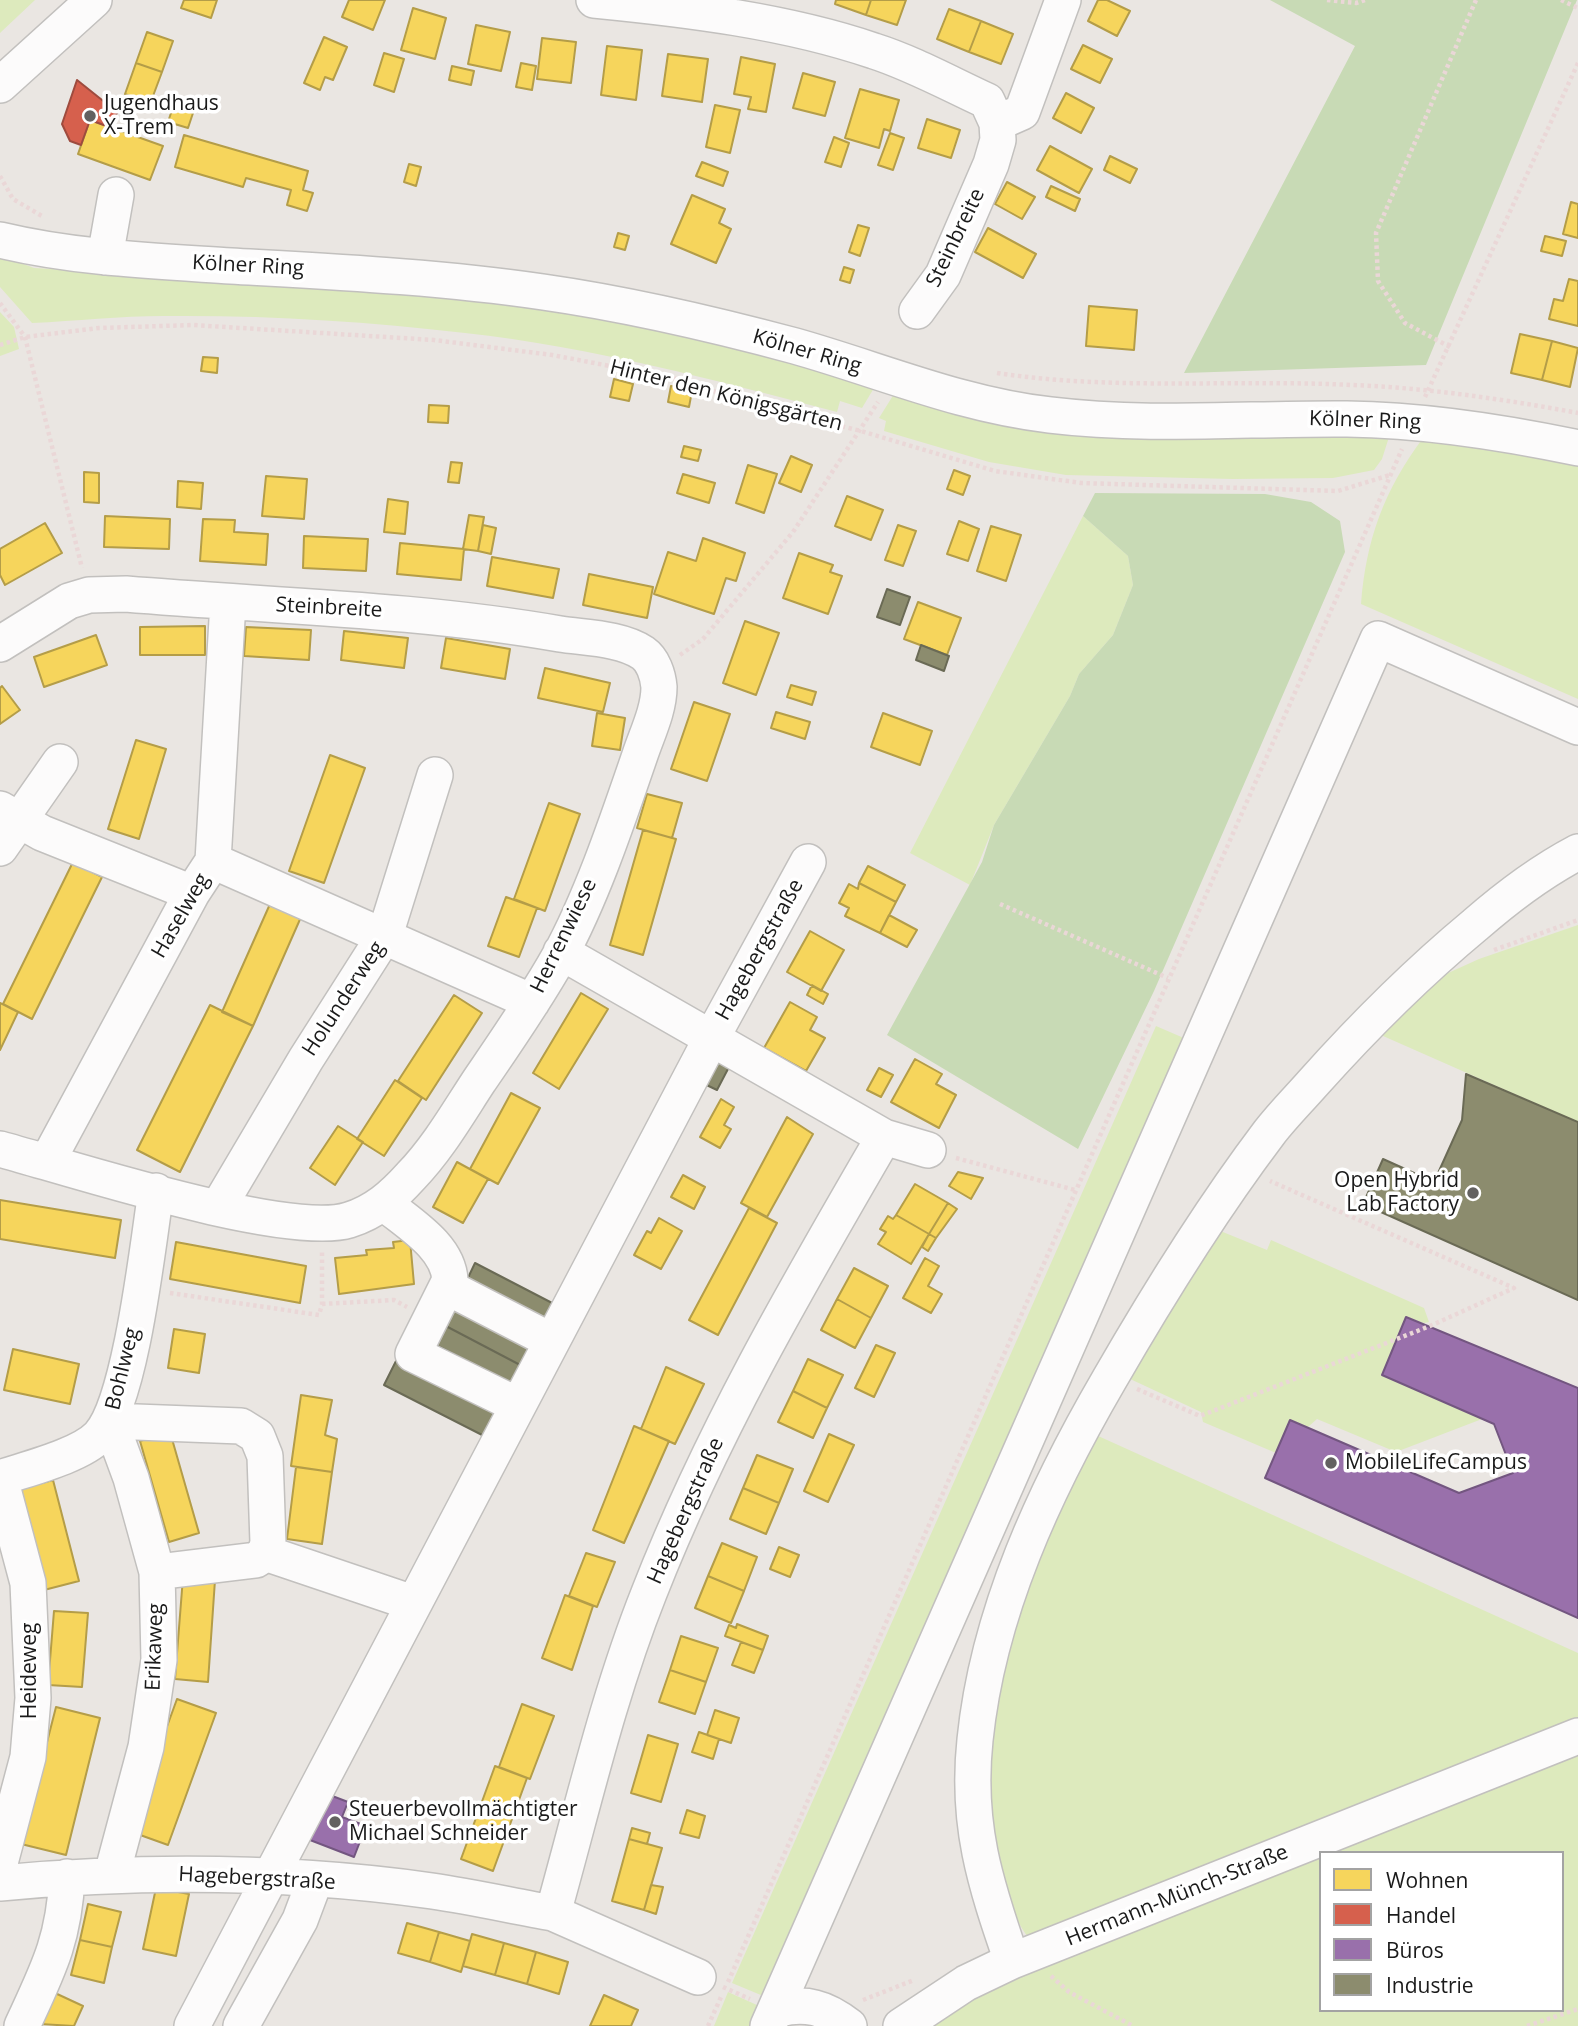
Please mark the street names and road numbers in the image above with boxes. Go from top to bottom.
street label: Steinbreite [921,184,991,292]
street label: Kölner Ring [191,250,305,282]
street label: Kölner Ring [750,324,864,380]
street label: Hinter den Königsgärten [607,355,845,437]
street label: Kölner Ring [1309,406,1421,436]
street label: Steinbreite [275,593,383,623]
street label: Haselweg [147,869,215,963]
street label: Herrenwiese [525,875,603,997]
street label: Hagebergstraße [711,875,809,1025]
street label: Holunderweg [298,937,390,1061]
street label: Bohlweg [101,1325,145,1413]
street label: Hagebergstraße [642,1434,730,1588]
street label: Erikaweg [141,1603,169,1691]
street label: Heideweg [17,1623,43,1719]
street label: Hermann-Münch-Straße [1062,1840,1292,1952]
street label: Hagebergstraße [178,1862,336,1896]

